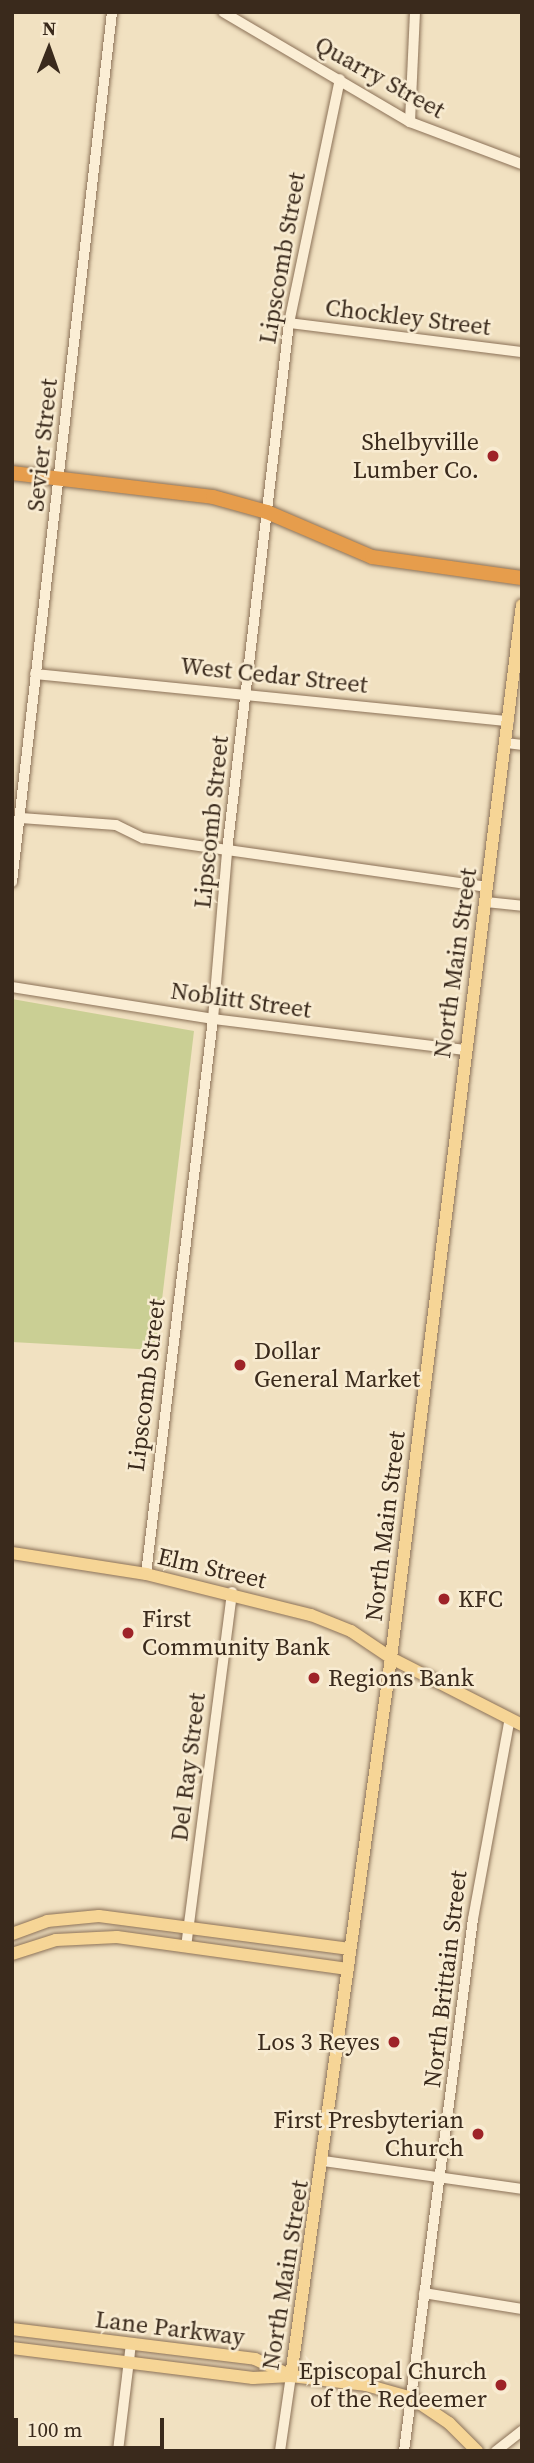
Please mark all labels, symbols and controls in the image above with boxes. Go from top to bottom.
north arrow [14,14,84,84]
text: N [42,15,57,41]
street label: Quarry Street [310,30,450,124]
street label: Lipscomb Street [253,170,311,346]
street label: Chockley Street [324,293,492,341]
street label: Sevier Street [21,377,63,513]
place label: Shelbyville Lumber Co. [353,428,479,484]
marker: Shelbyville Lumber Co. [485,448,501,464]
street label: West Cedar Street [179,651,369,699]
street label: Lipscomb Street [188,734,234,910]
street label: North Main Street [427,866,483,1060]
street label: Noblitt Street [169,976,313,1024]
street label: Lipscomb Street [121,1297,171,1473]
place label: Dollar General Market [254,1337,420,1393]
marker: Dollar General Market [232,1357,248,1373]
street label: North Main Street [359,1429,411,1623]
street label: Elm Street [155,1541,269,1595]
place label: KFC [458,1585,503,1613]
marker: KFC [436,1591,452,1607]
place label: First Community Bank [142,1605,330,1661]
marker: First Community Bank [120,1625,136,1641]
place label: Regions Bank [328,1664,474,1692]
marker: Regions Bank [306,1670,322,1686]
street label: Del Ray Street [165,1691,211,1843]
street label: North Brittain Street [417,1869,473,2089]
place label: Los 3 Reyes [257,2028,380,2056]
marker: Los 3 Reyes [386,2034,402,2050]
place label: First Presbyterian Church [273,2106,464,2162]
marker: First Presbyterian Church [470,2126,486,2142]
street label: North Main Street [256,2178,314,2372]
street label: Lane Parkway [94,2305,246,2351]
place label: Episcopal Church of the Redeemer [299,2357,487,2413]
marker: Episcopal Church of the Redeemer [493,2377,509,2393]
scale bar [18,2404,168,2448]
text: 100 m [27,2415,82,2444]

